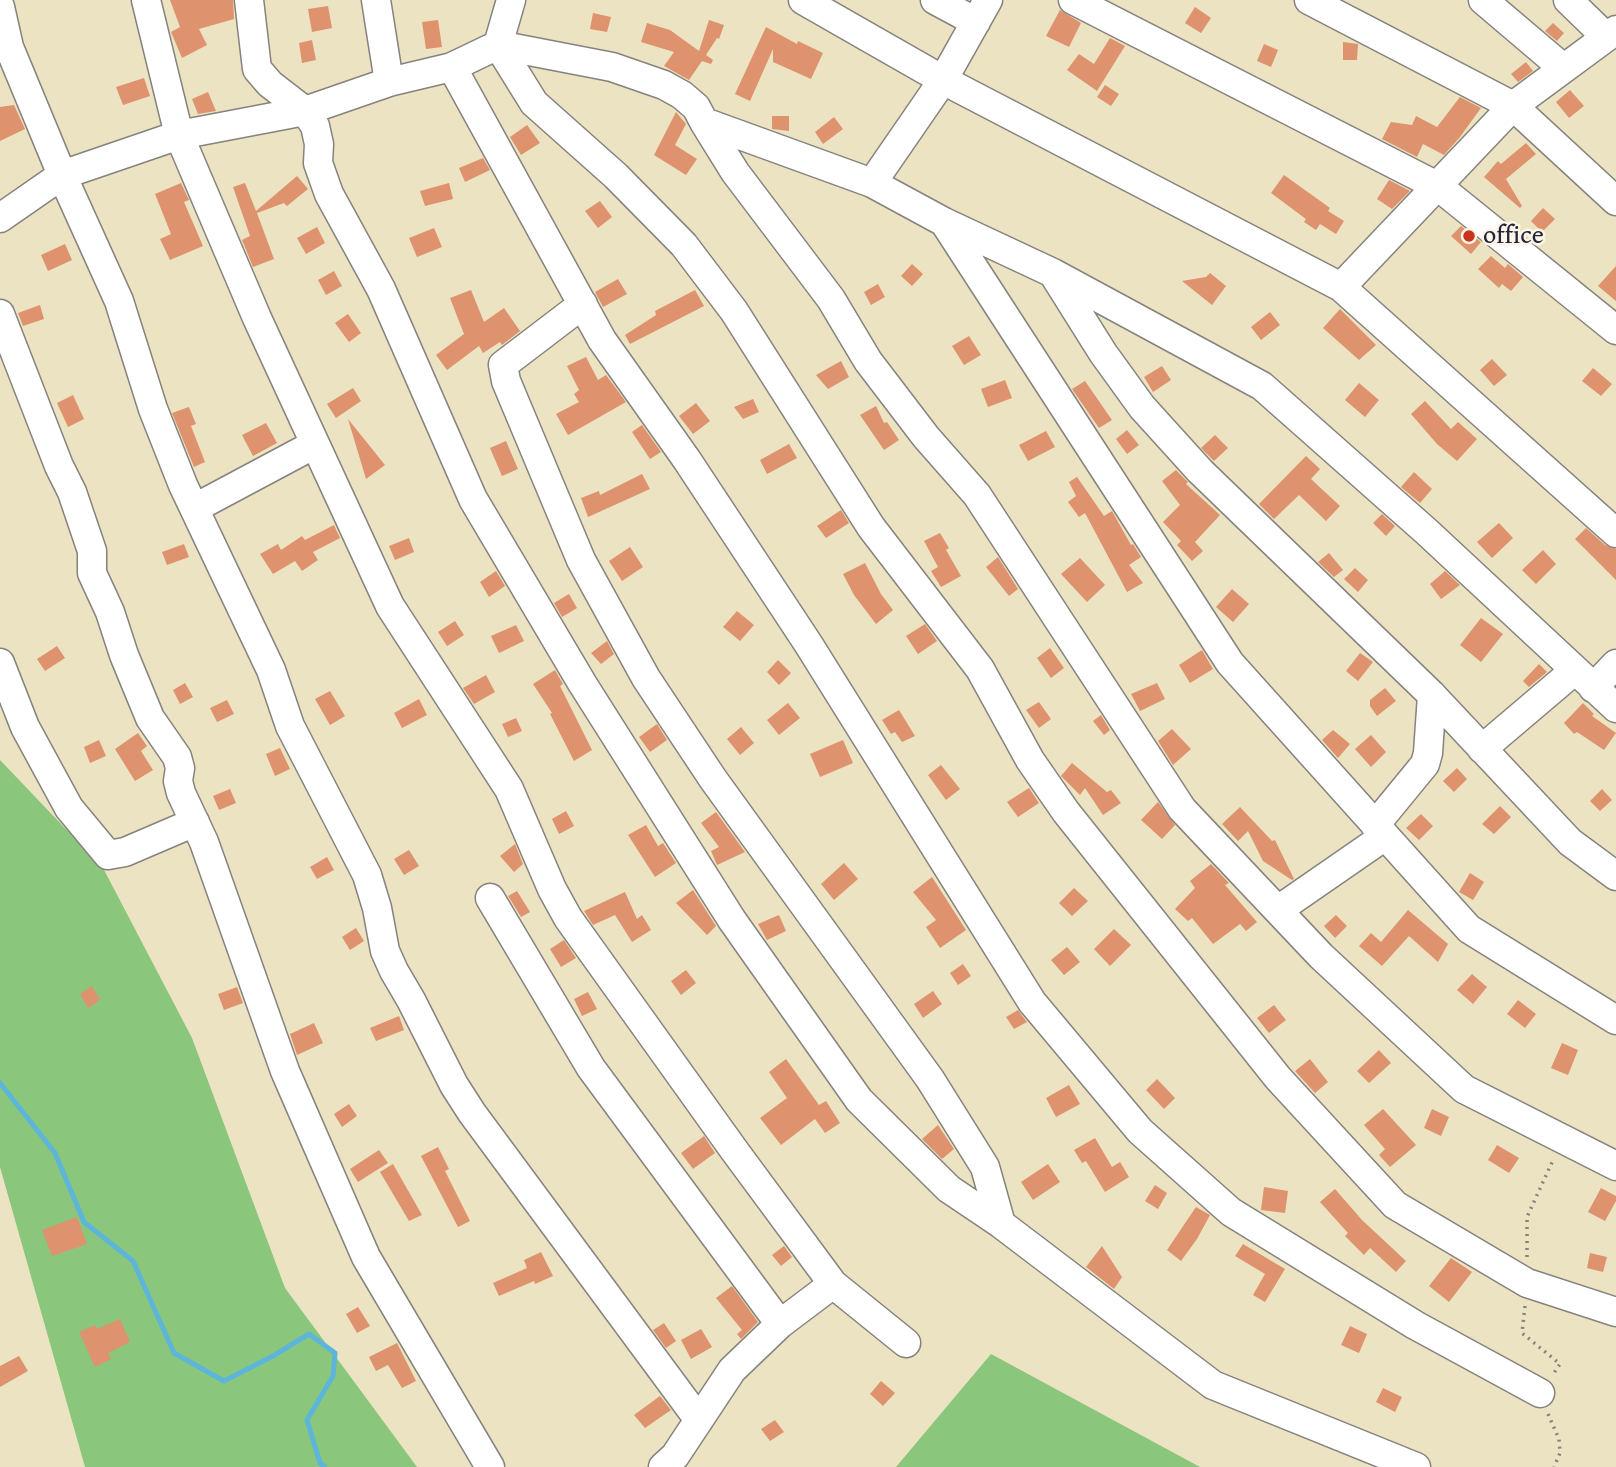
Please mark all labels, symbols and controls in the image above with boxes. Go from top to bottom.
place label: office [1483,220,1544,252]
marker: office [1461,228,1477,244]

